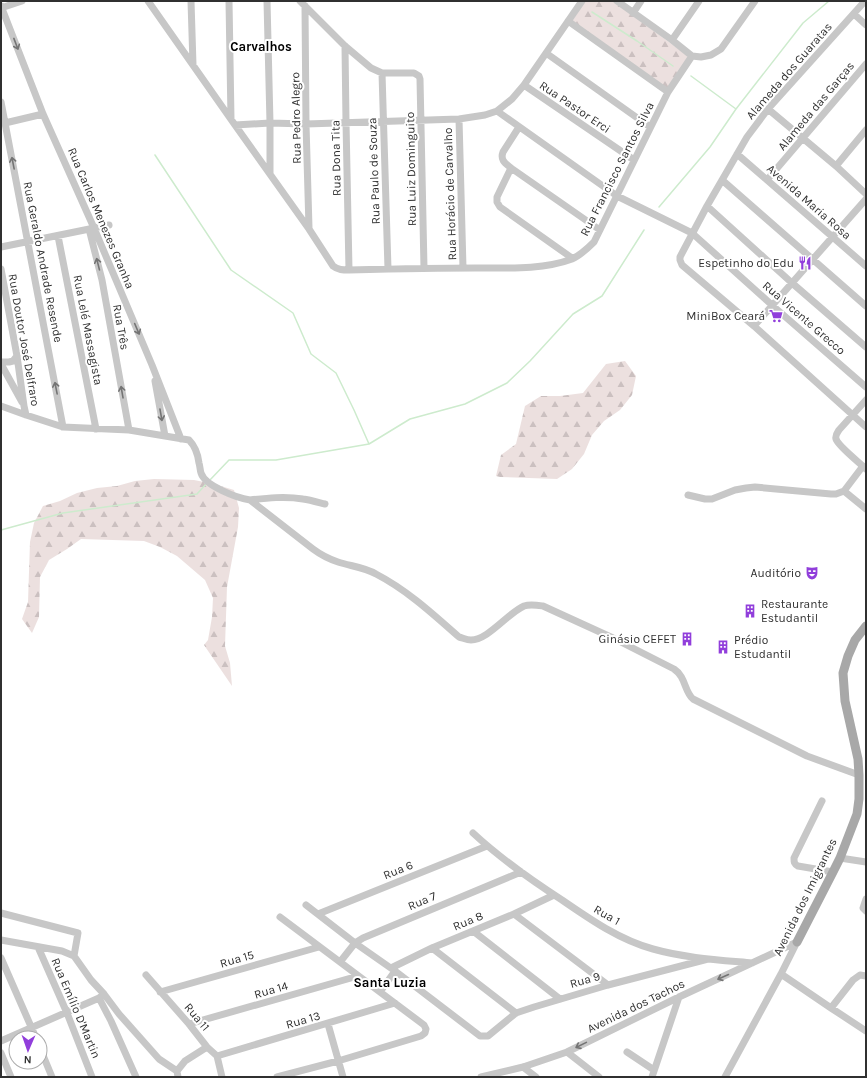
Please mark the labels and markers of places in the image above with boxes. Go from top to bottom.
restaurant icon: Espetinho do Edu [797,255,813,271]
place label: Espetinho do Edu [698,256,794,270]
supermarket icon: MiniBox Ceará [768,308,784,324]
place label: MiniBox Ceará [686,309,765,323]
theatre icon: Auditório [804,565,820,581]
place label: Auditório [751,566,801,580]
place label: Restaurante Estudantil [761,597,828,625]
building icon: Restaurante Estudantil [742,603,758,619]
building icon: Ginásio CEFET [679,631,695,647]
place label: Ginásio CEFET [598,632,676,646]
place label: Prédio Estudantil [734,633,791,661]
building icon: Prédio Estudantil [715,639,731,655]

